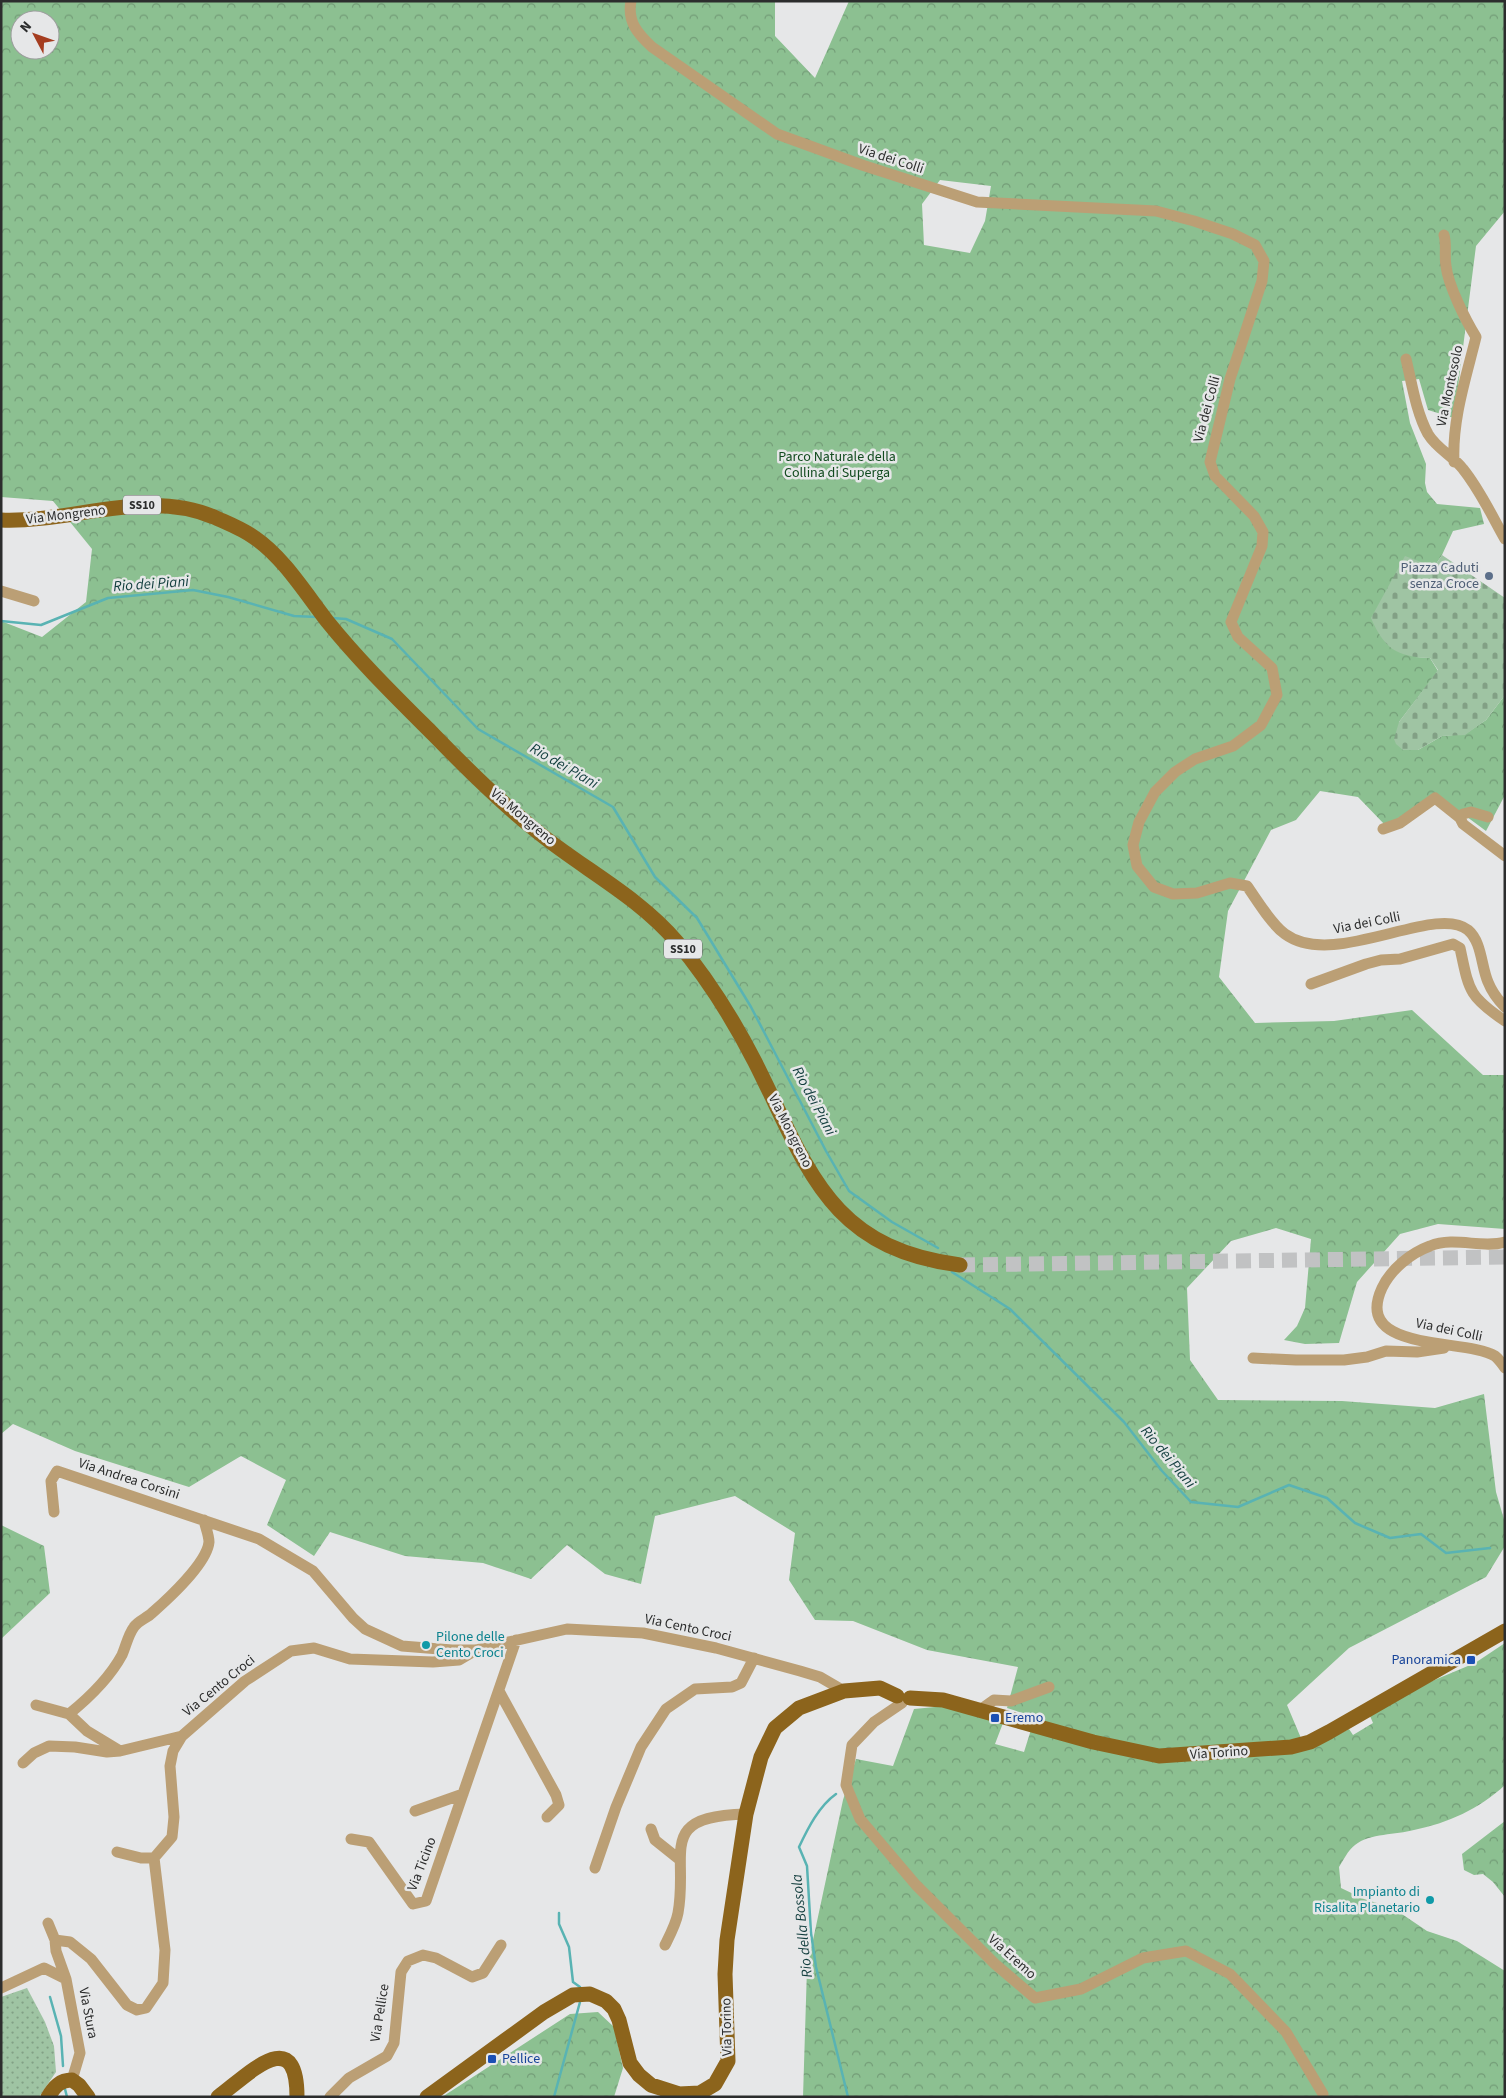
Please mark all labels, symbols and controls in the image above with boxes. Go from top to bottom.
north arrow [10,10,60,60]
text: N [15,17,37,37]
street label: Via dei Colli [856,139,926,179]
street label: Via Montosolo [1432,343,1468,429]
street label: Via dei Colli [1189,374,1225,444]
park label: Parco Naturale della Collina di Superga [778,447,896,483]
road number: SS10 [123,496,161,514]
street label: Via Mongreno [25,500,107,530]
place label: Piazza Caduti senza Croce [1401,558,1479,594]
marker: Piazza Caduti senza Croce [1483,570,1495,582]
water label: Rio dei Piani [113,571,190,597]
water label: Rio dei Piani [526,738,602,794]
street label: Via Mongreno [486,784,560,850]
street label: Via dei Colli [1332,907,1402,939]
road number: SS10 [664,940,702,959]
water label: Rio dei Piani [787,1063,841,1140]
street label: Via Mongreno [763,1091,817,1171]
street label: Via dei Colli [1414,1313,1484,1347]
water label: Rio dei Piani [1136,1421,1201,1493]
street label: Via Andrea Corsini [76,1453,182,1505]
street label: Via Cento Croci [643,1609,733,1647]
place label: Pilone delle Cento Croci [436,1627,505,1663]
marker: Pilone delle Cento Croci [420,1639,432,1651]
street label: Via Cento Croci [178,1650,260,1722]
place label: Panoramica [1391,1650,1461,1670]
marker: Panoramica [1465,1654,1477,1666]
place label: Eremo [1005,1708,1043,1728]
marker: Eremo [989,1712,1001,1724]
street label: Via Torino [1189,1741,1249,1765]
street label: Via Ticino [403,1834,441,1894]
water label: Rio della Bossola [786,1873,818,1979]
place label: Impianto di Risalita Planetario [1314,1882,1420,1918]
marker: Impianto di Risalita Planetario [1424,1894,1436,1906]
street label: Via Eremo [983,1930,1041,1984]
street label: Via Pellice [366,1982,394,2044]
street label: Via Stura [73,1986,103,2040]
street label: Via Torino [716,1998,738,2056]
place label: Pellice [502,2049,540,2069]
marker: Pellice [486,2053,498,2065]

